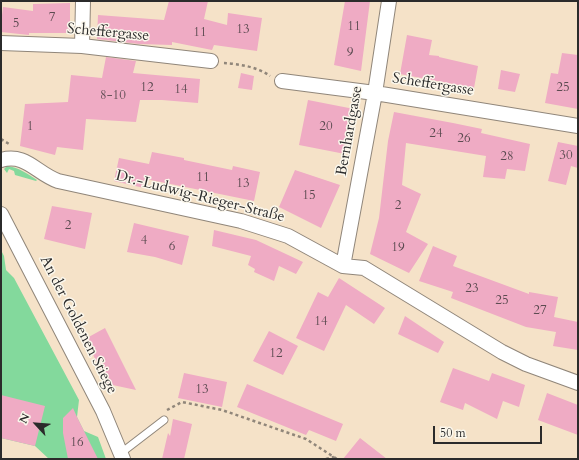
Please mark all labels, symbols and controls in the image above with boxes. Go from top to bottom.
house number: 7 [49,10,55,26]
house number: 5 [13,16,19,32]
house number: 11 [347,19,361,35]
street label: Scheffergasse [66,20,150,46]
house number: 13 [236,22,250,38]
house number: 11 [193,25,207,41]
house number: 9 [347,45,353,61]
street label: Scheffergasse [391,70,475,100]
house number: 12 [140,80,154,96]
house number: 25 [556,80,570,96]
house number: 14 [174,82,188,98]
street label: Bernhardgasse [333,85,367,177]
house number: 8-10 [100,88,126,104]
house number: 1 [27,119,33,135]
house number: 20 [319,119,333,135]
house number: 24 [429,126,443,142]
house number: 26 [457,131,471,147]
house number: 30 [559,148,573,164]
house number: 28 [500,149,514,165]
street label: Dr.-Ludwig-Rieger-Straße [114,167,286,227]
house number: 11 [196,170,210,186]
house number: 13 [236,176,250,192]
house number: 15 [302,188,316,204]
house number: 2 [395,198,401,214]
house number: 2 [65,218,71,234]
house number: 4 [141,233,147,249]
house number: 6 [169,239,175,255]
house number: 19 [391,240,405,256]
street label: An der Goldenen Stiege [35,253,121,397]
house number: 23 [465,281,479,297]
house number: 25 [495,293,509,309]
house number: 27 [533,303,547,319]
house number: 14 [314,314,328,330]
house number: 12 [269,346,283,362]
house number: 13 [195,382,209,398]
north arrow [16,404,56,444]
text: N [16,411,34,426]
scale bar [435,418,544,444]
text: 50 m [440,425,466,441]
house number: 16 [70,435,84,451]

